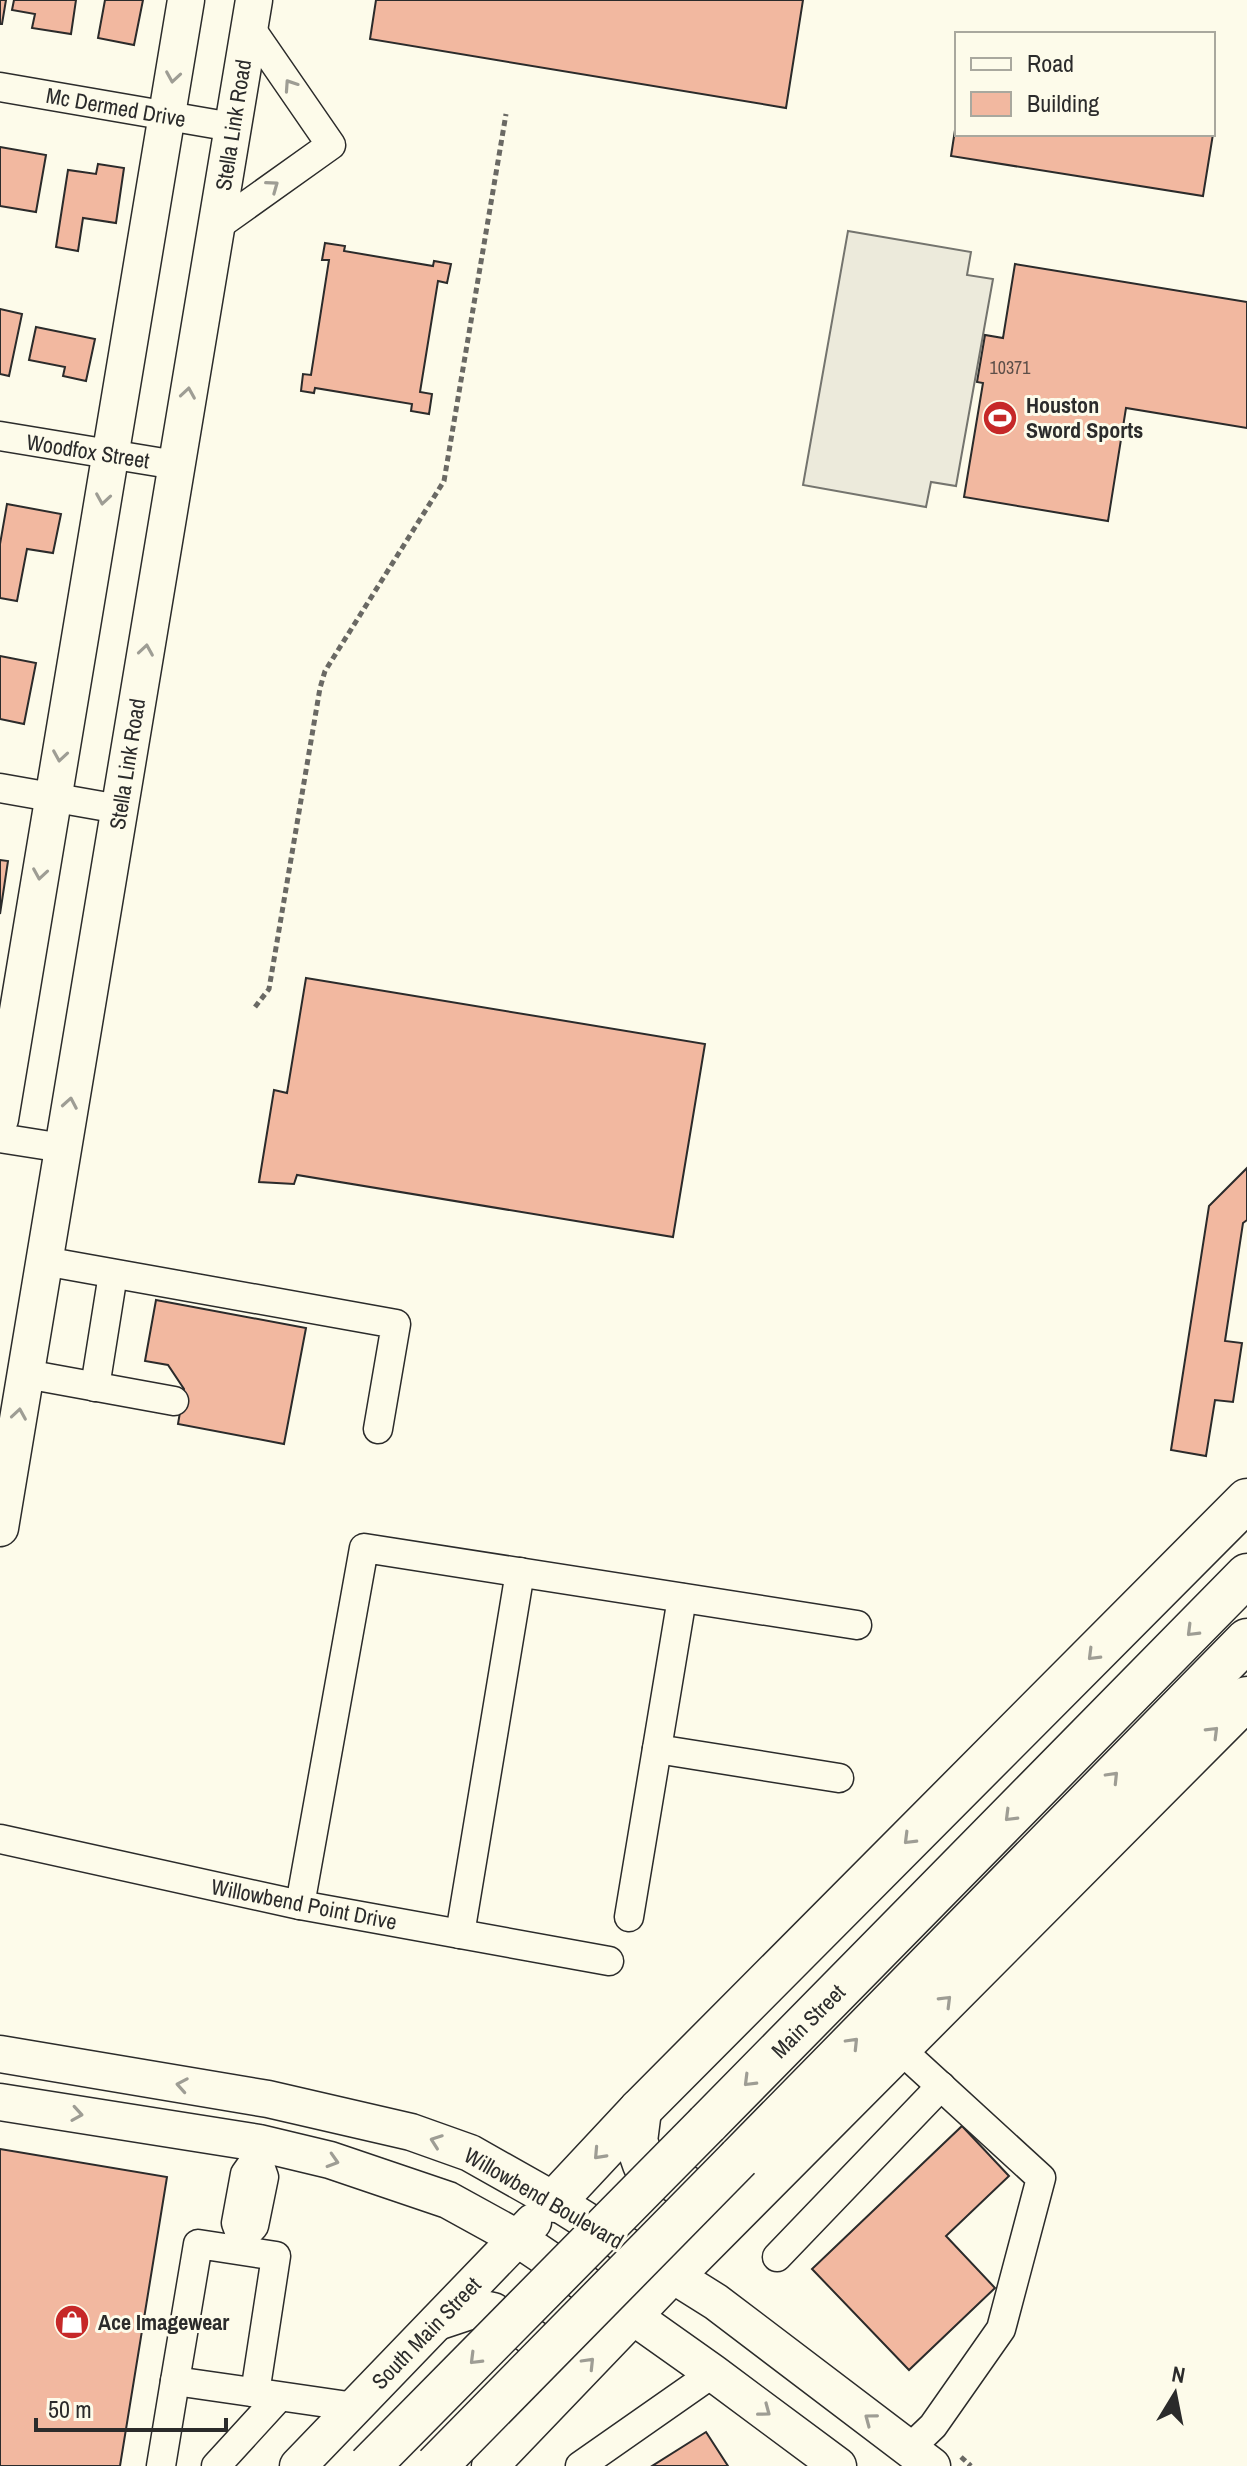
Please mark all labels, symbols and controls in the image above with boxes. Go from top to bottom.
legend [955,32,1215,136]
text: Road [1027,47,1074,79]
street label: Stella Link Road [208,57,258,193]
one-way arrow [165,70,182,84]
street label: Mc Dermed Drive [44,80,188,134]
one-way arrow [285,80,300,94]
text: Building [1027,87,1099,119]
one-way arrow [265,181,279,196]
house number: 10371 [989,355,1031,380]
one-way arrow [179,386,196,400]
place label: Houston Sword Sports [1026,390,1143,445]
sports icon: Houston Sword Sports [981,399,1019,437]
street label: Woodfox Street [24,426,152,476]
one-way arrow [95,492,112,506]
one-way arrow [136,643,153,656]
street label: Stella Link Road [102,696,152,832]
one-way arrow [52,749,69,762]
one-way arrow [33,867,50,881]
one-way arrow [61,1096,78,1109]
one-way arrow [10,1408,27,1421]
one-way arrow [1187,1622,1201,1636]
one-way arrow [1088,1646,1102,1660]
one-way arrow [1204,1727,1218,1741]
one-way arrow [1104,1772,1118,1786]
one-way arrow [1005,1807,1019,1821]
one-way arrow [904,1830,918,1844]
street label: Willowbend Point Drive [209,1871,399,1937]
street label: Main Street [764,1977,852,2065]
one-way arrow [936,1996,951,2010]
one-way arrow [844,2038,858,2052]
one-way arrow [744,2072,758,2086]
one-way arrow [176,2077,189,2094]
one-way arrow [70,2105,84,2122]
one-way arrow [430,2134,444,2150]
street label: Willowbend Boulevard [459,2140,629,2256]
one-way arrow [593,2145,608,2159]
one-way arrow [325,2152,339,2168]
street label: South Main Street [365,2270,487,2396]
shop icon: Ace Imagewear [53,2303,91,2341]
place label: Ace Imagewear [98,2307,229,2337]
one-way arrow [470,2350,484,2364]
north arrow [1135,2354,1215,2434]
one-way arrow [580,2358,595,2372]
text: N [1169,2358,1187,2390]
scale bar [36,2382,226,2432]
text: 50 m [48,2393,92,2425]
one-way arrow [756,2402,771,2416]
one-way arrow [864,2414,878,2428]

